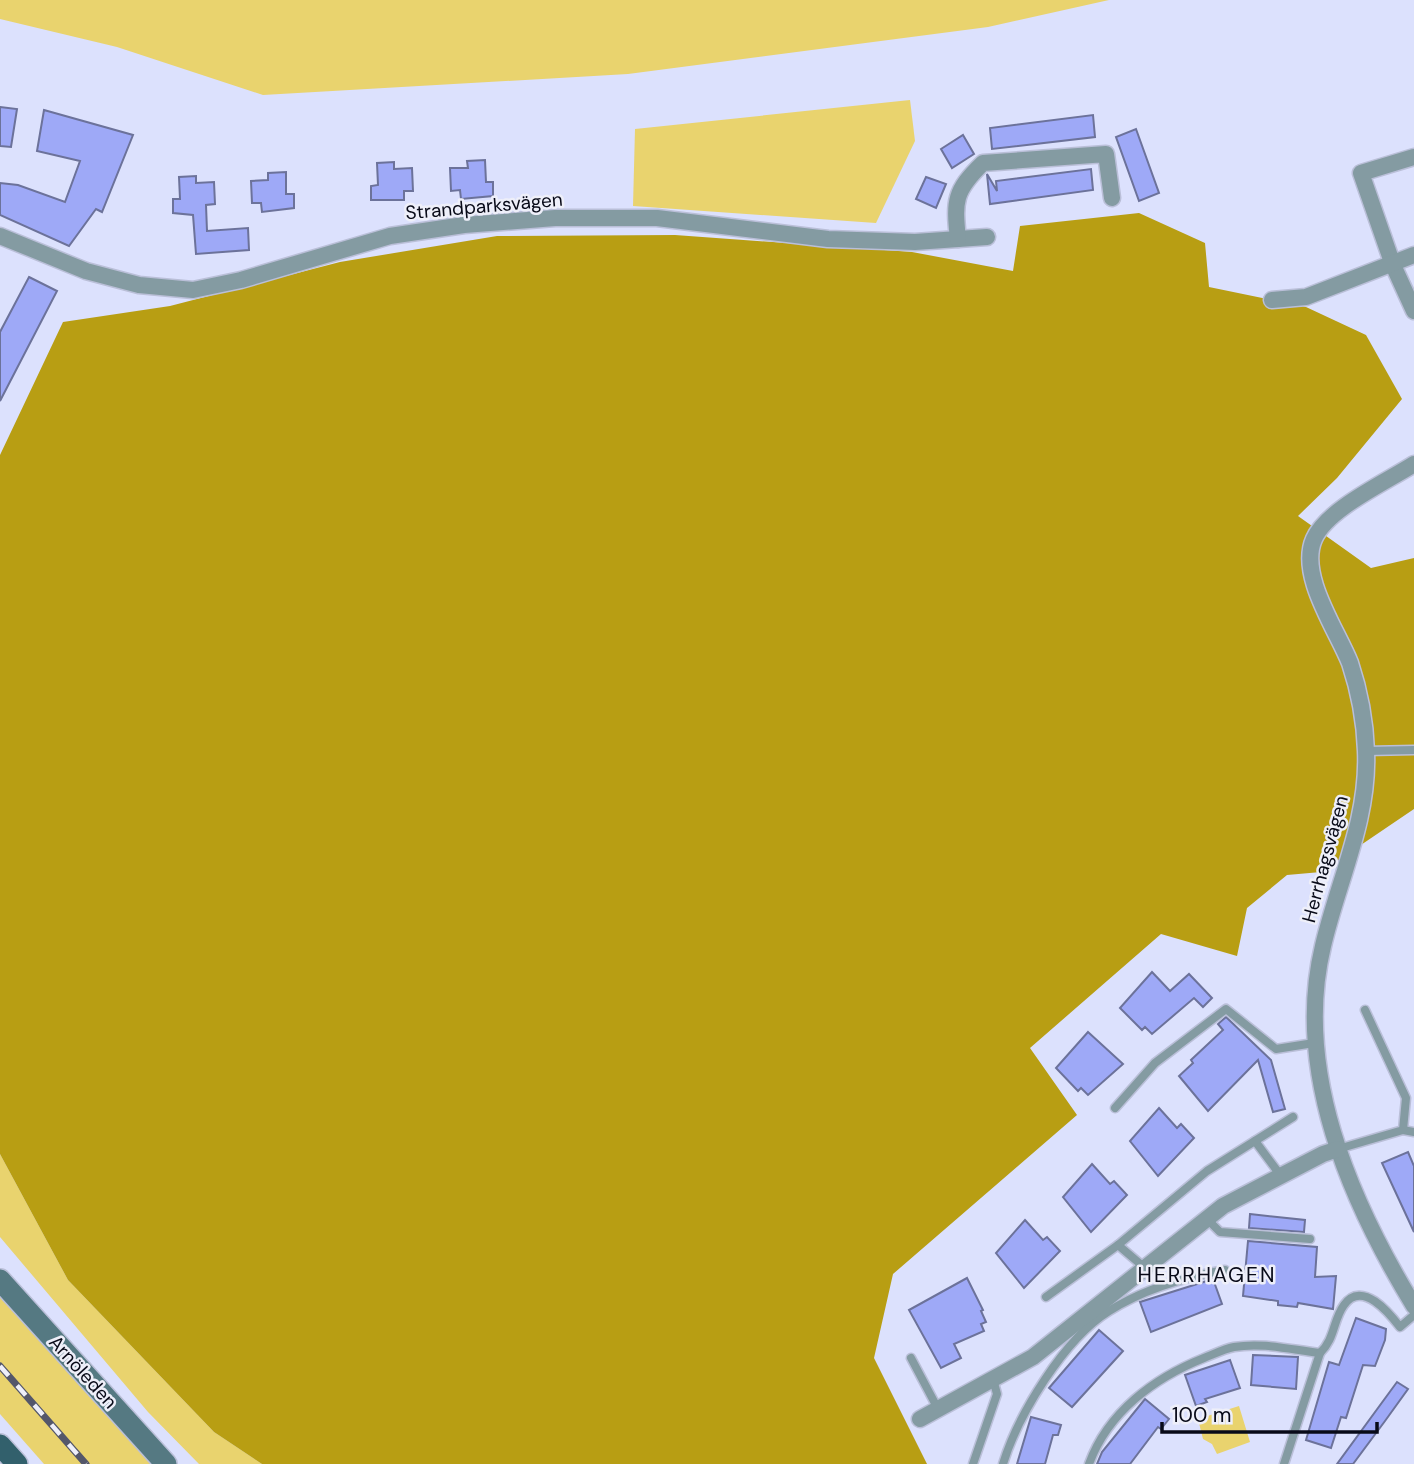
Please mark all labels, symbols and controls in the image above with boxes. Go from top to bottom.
street label: Strandparksvägen [404,187,564,225]
street label: Herrhagsvägen [1296,793,1354,925]
district label: HERRHAGEN [1138,1261,1276,1289]
street label: Arnöleden [43,1330,123,1414]
scale bar [1162,1390,1377,1434]
text: 100 m [1172,1401,1232,1429]

